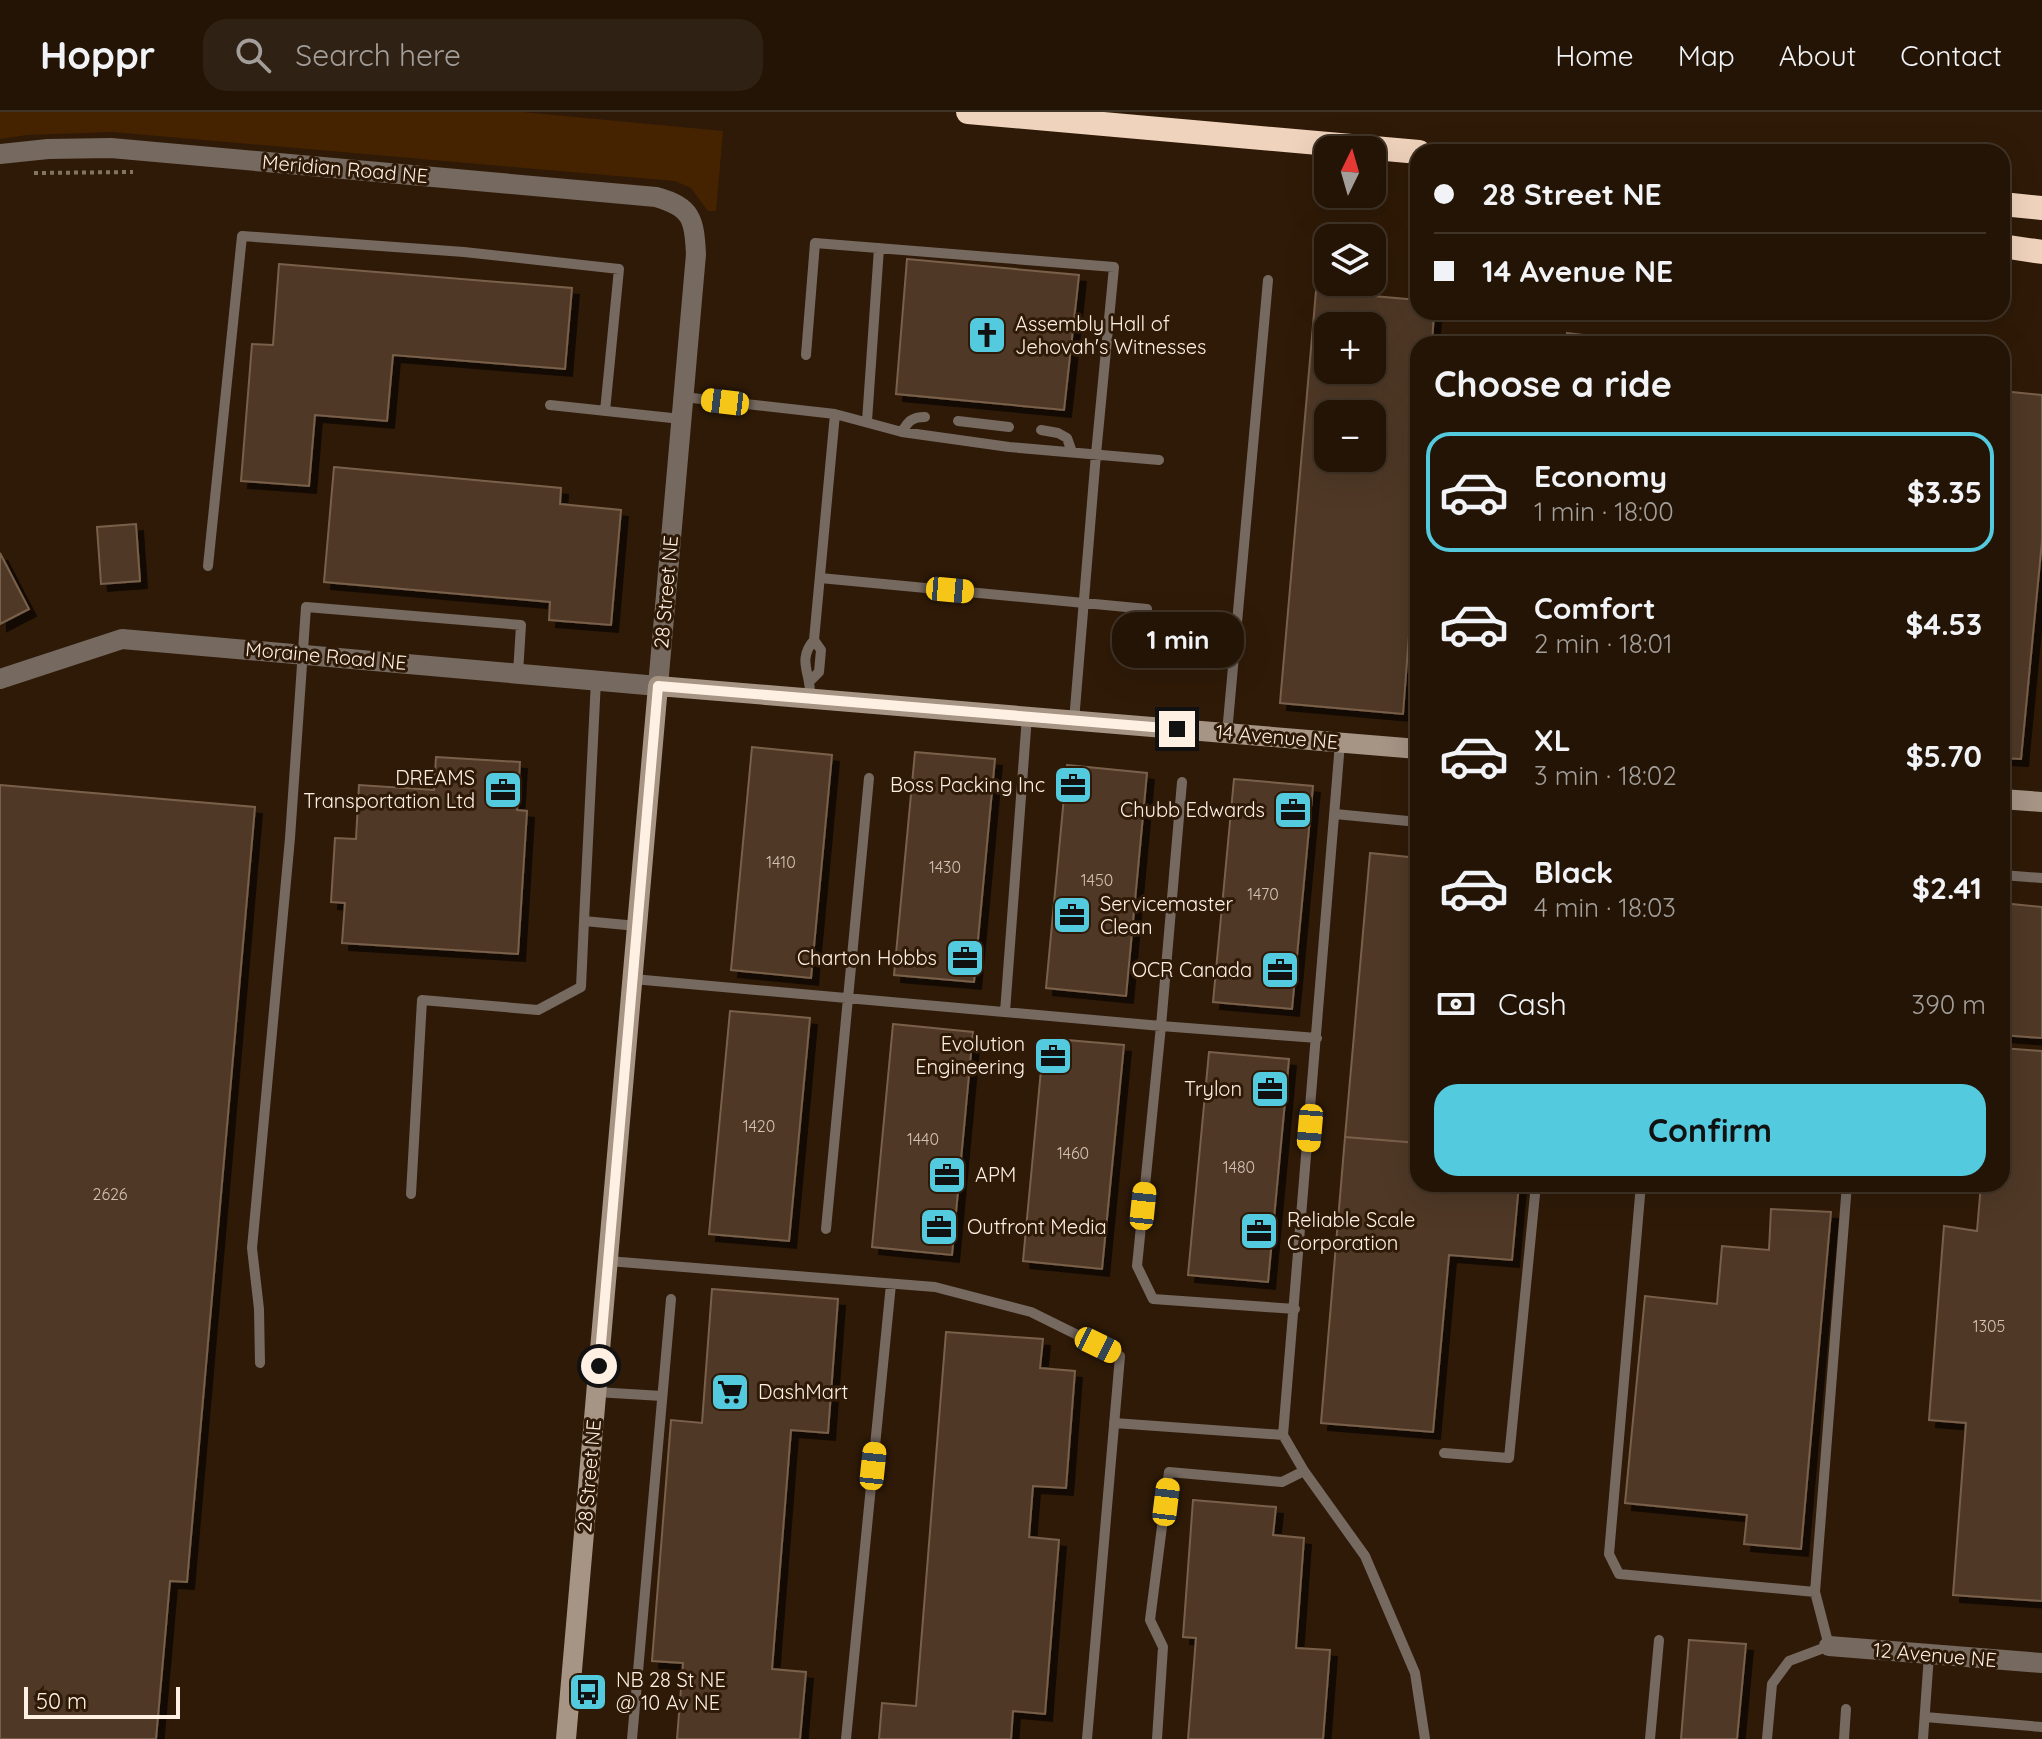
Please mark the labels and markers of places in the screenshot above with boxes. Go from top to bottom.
place label: Assembly Hall of Jehovah's Witnesses [1015,311,1206,359]
church icon: Assembly Hall of Jehovah's Witnesses [966,314,1008,356]
office icon: Boss Packing Inc [1052,764,1094,806]
place label: DREAMS Transportation Ltd [303,765,475,813]
office icon: DREAMS Transportation Ltd [482,769,524,811]
place label: Boss Packing Inc [890,772,1045,797]
office icon: Chubb Edwards [1272,789,1314,831]
place label: Chubb Edwards [1120,797,1265,822]
place label: Servicemaster Clean [1100,891,1233,939]
office icon: Servicemaster Clean [1051,894,1093,936]
office icon: Charton Hobbs [944,937,986,979]
place label: Charton Hobbs [797,945,937,970]
office icon: OCR Canada [1259,949,1301,991]
place label: OCR Canada [1132,957,1252,982]
place label: Evolution Engineering [915,1031,1025,1079]
office icon: Evolution Engineering [1032,1035,1074,1077]
office icon: Trylon [1249,1068,1291,1110]
place label: Trylon [1184,1076,1242,1101]
office icon: APM [926,1154,968,1196]
place label: APM [975,1162,1016,1187]
office icon: Outfront Media [918,1206,960,1248]
place label: Reliable Scale Corporation [1287,1207,1415,1255]
office icon: Reliable Scale Corporation [1238,1210,1280,1252]
place label: Outfront Media [967,1214,1107,1239]
supermarket icon: DashMart [709,1371,751,1413]
place label: DashMart [758,1379,849,1404]
place label: NB 28 St NE @ 10 Av NE [616,1667,726,1715]
bus stop icon: NB 28 St NE @ 10 Av NE [567,1671,609,1713]

